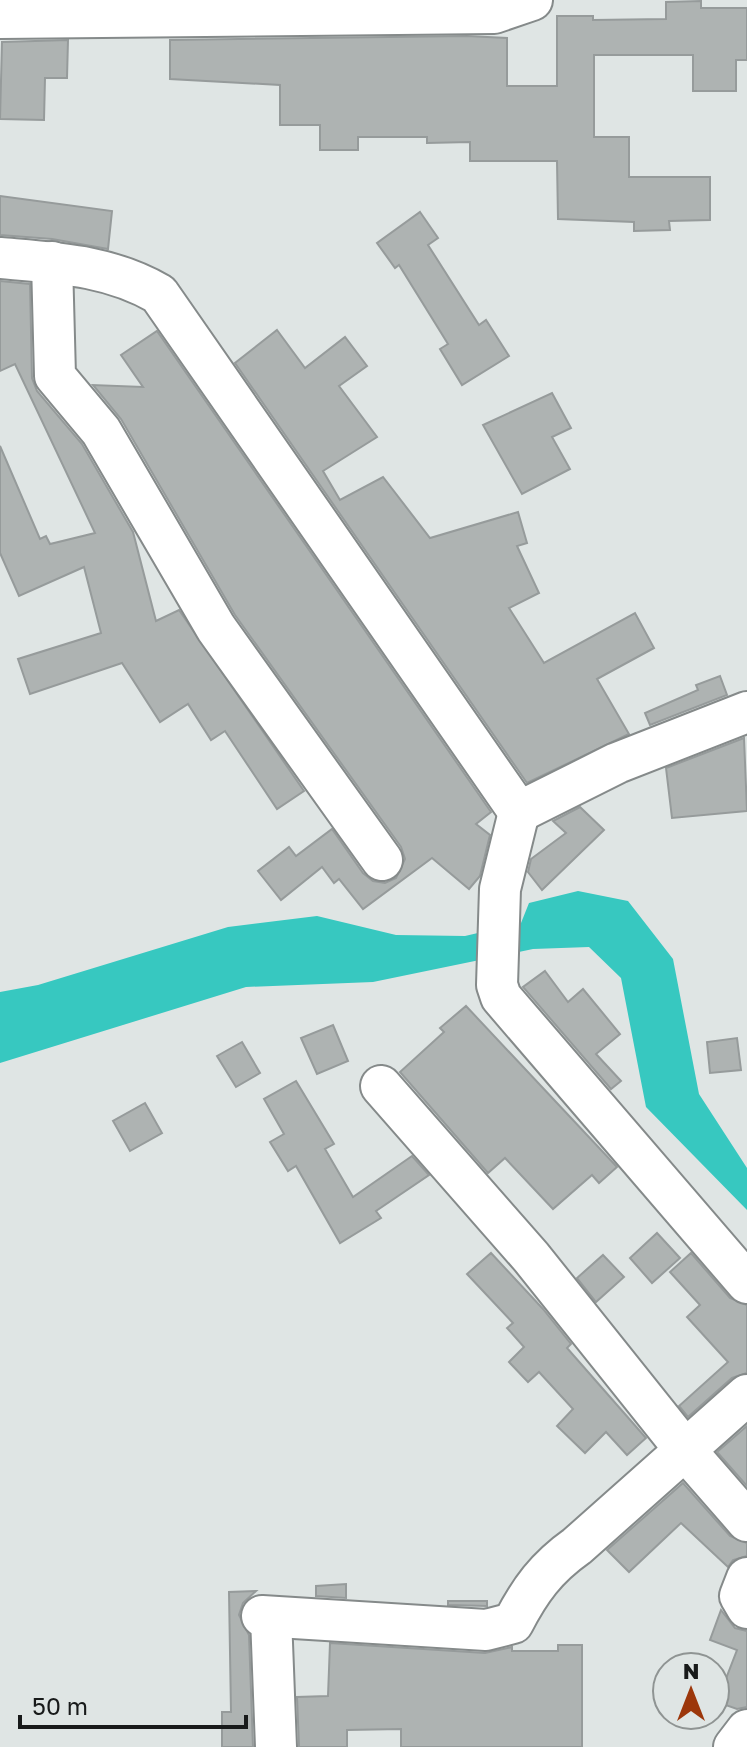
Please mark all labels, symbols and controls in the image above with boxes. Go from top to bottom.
north arrow [651,1651,731,1731]
text: N [683,1657,699,1684]
scale bar [20,1679,246,1729]
text: 50 m [32,1691,88,1720]

